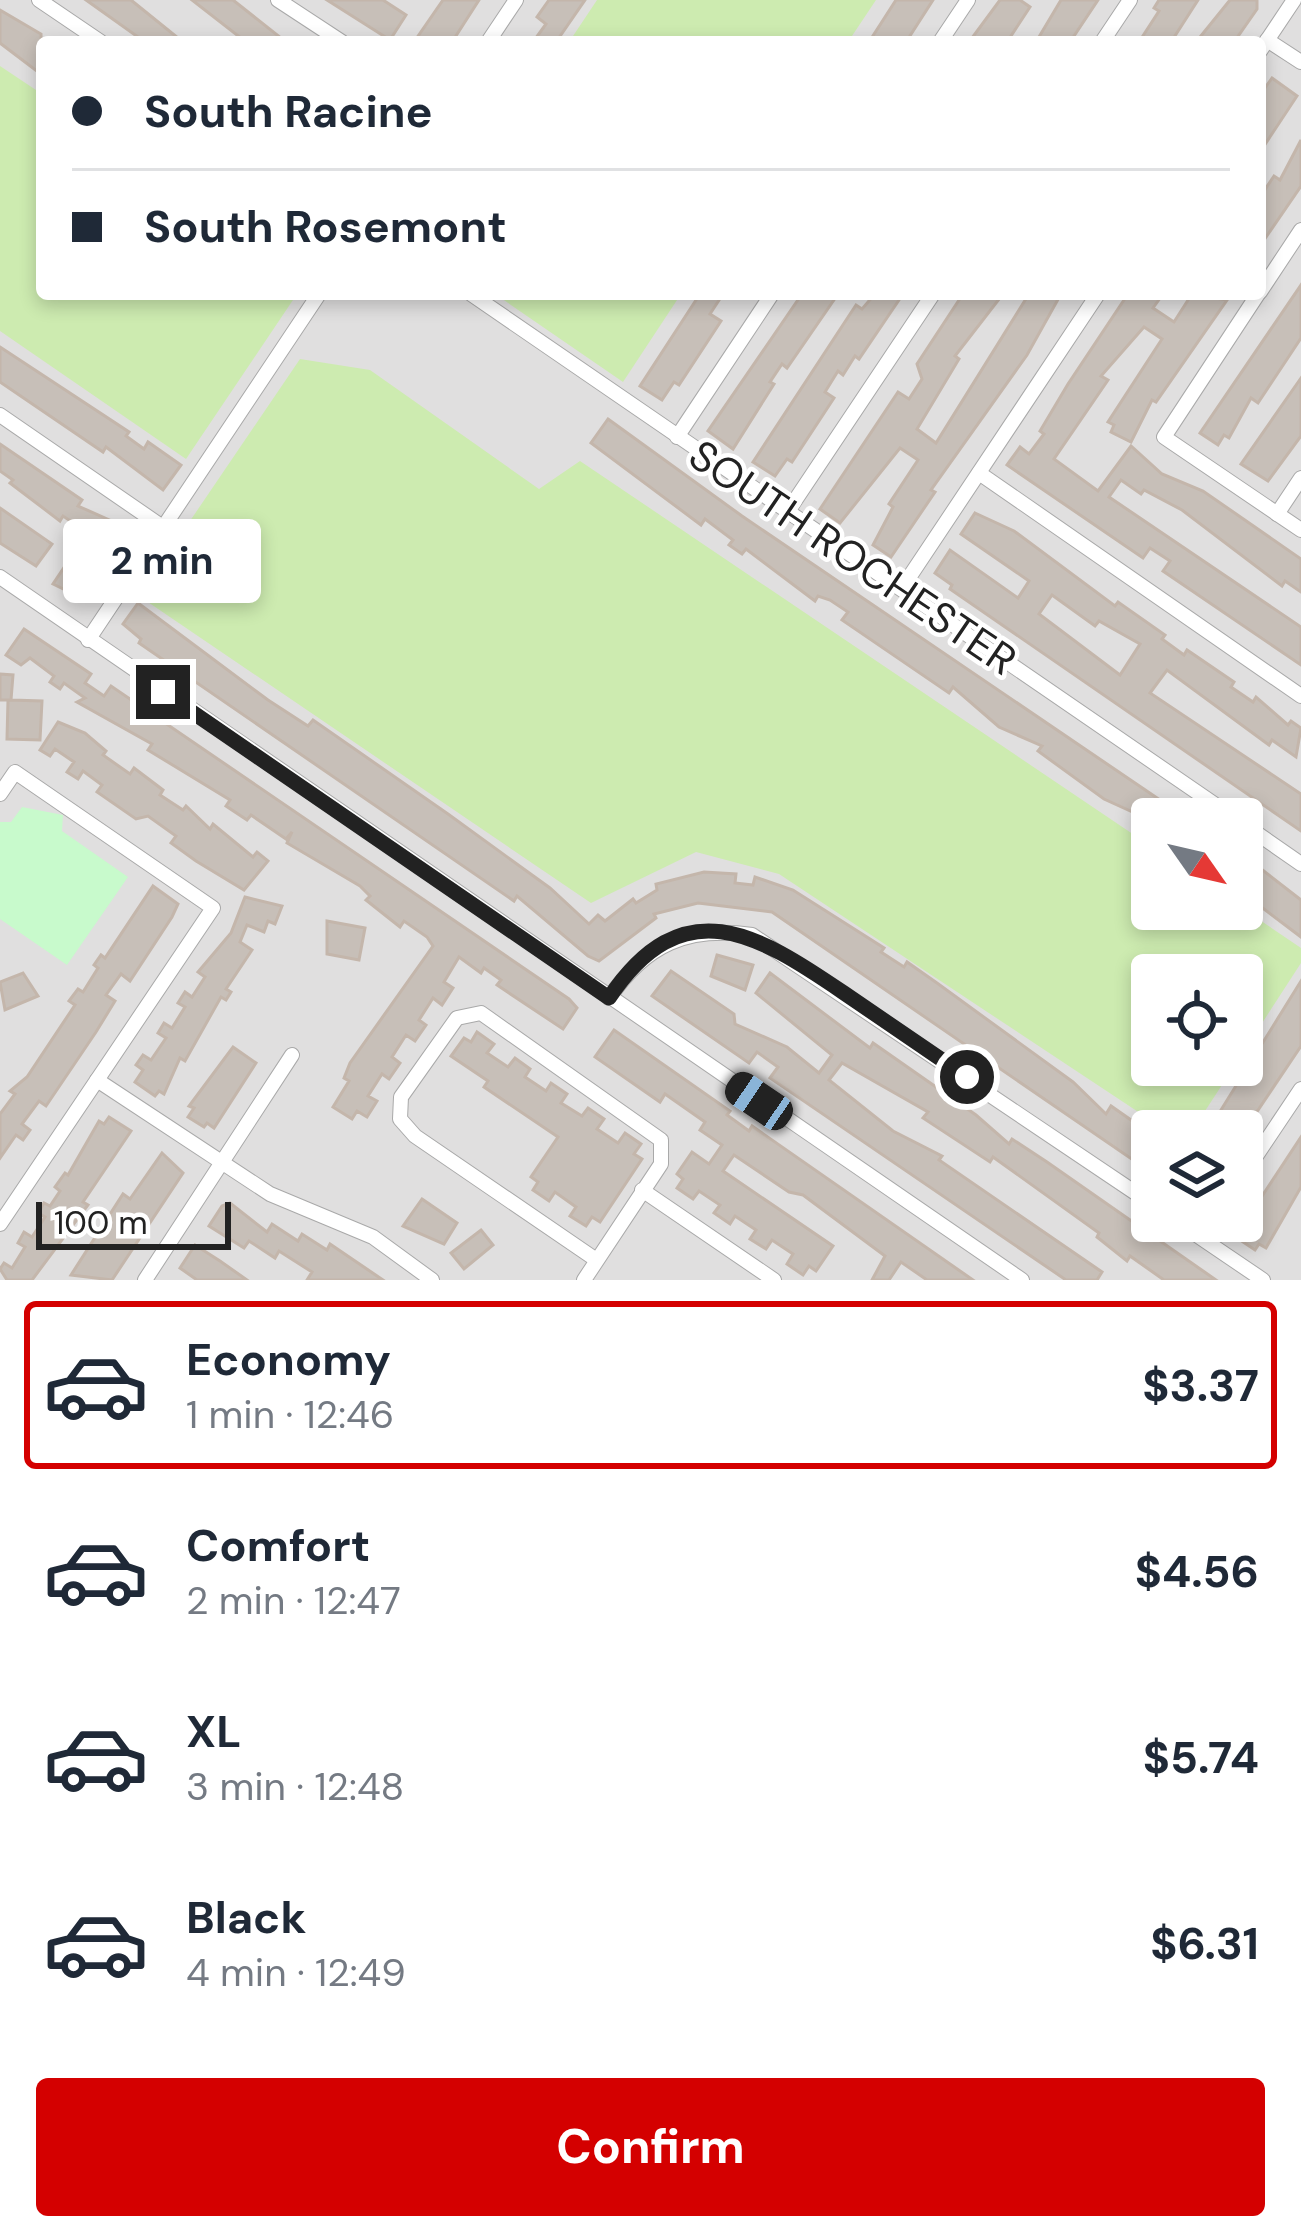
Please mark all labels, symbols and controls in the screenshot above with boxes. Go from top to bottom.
text: South Racine [144,82,433,141]
text: South Rosemont [144,197,507,256]
street label: SOUTH ROCHESTER [678,427,1027,687]
callout: 2 min [64,518,262,602]
text: 2 min [110,535,214,586]
route end [136,665,190,719]
north arrow [1131,798,1263,930]
map controls [1131,798,1263,1242]
button: locate [1131,954,1263,1086]
route start [940,1050,994,1104]
car [719,1066,799,1136]
button: layers [1131,1110,1263,1242]
scale bar [36,1196,231,1249]
text: 100 m [54,1201,148,1244]
text: Economy [186,1330,391,1389]
icon: car [42,1331,150,1439]
text: $3.37 [1142,1356,1259,1415]
text: 1 min · 12:46 [186,1389,394,1440]
text: Comfort [186,1516,370,1575]
icon: car [42,1517,150,1625]
text: $4.56 [1135,1542,1259,1601]
text: 2 min · 12:47 [186,1575,401,1626]
text: XL [186,1702,241,1761]
icon: car [42,1703,150,1811]
text: $5.74 [1143,1728,1259,1787]
text: 3 min · 12:48 [186,1761,404,1812]
text: Black [186,1888,306,1947]
icon: car [42,1889,150,1997]
text: $6.31 [1150,1914,1259,1973]
text: 4 min · 12:49 [186,1947,406,1998]
button: Confirm [36,2078,1265,2216]

